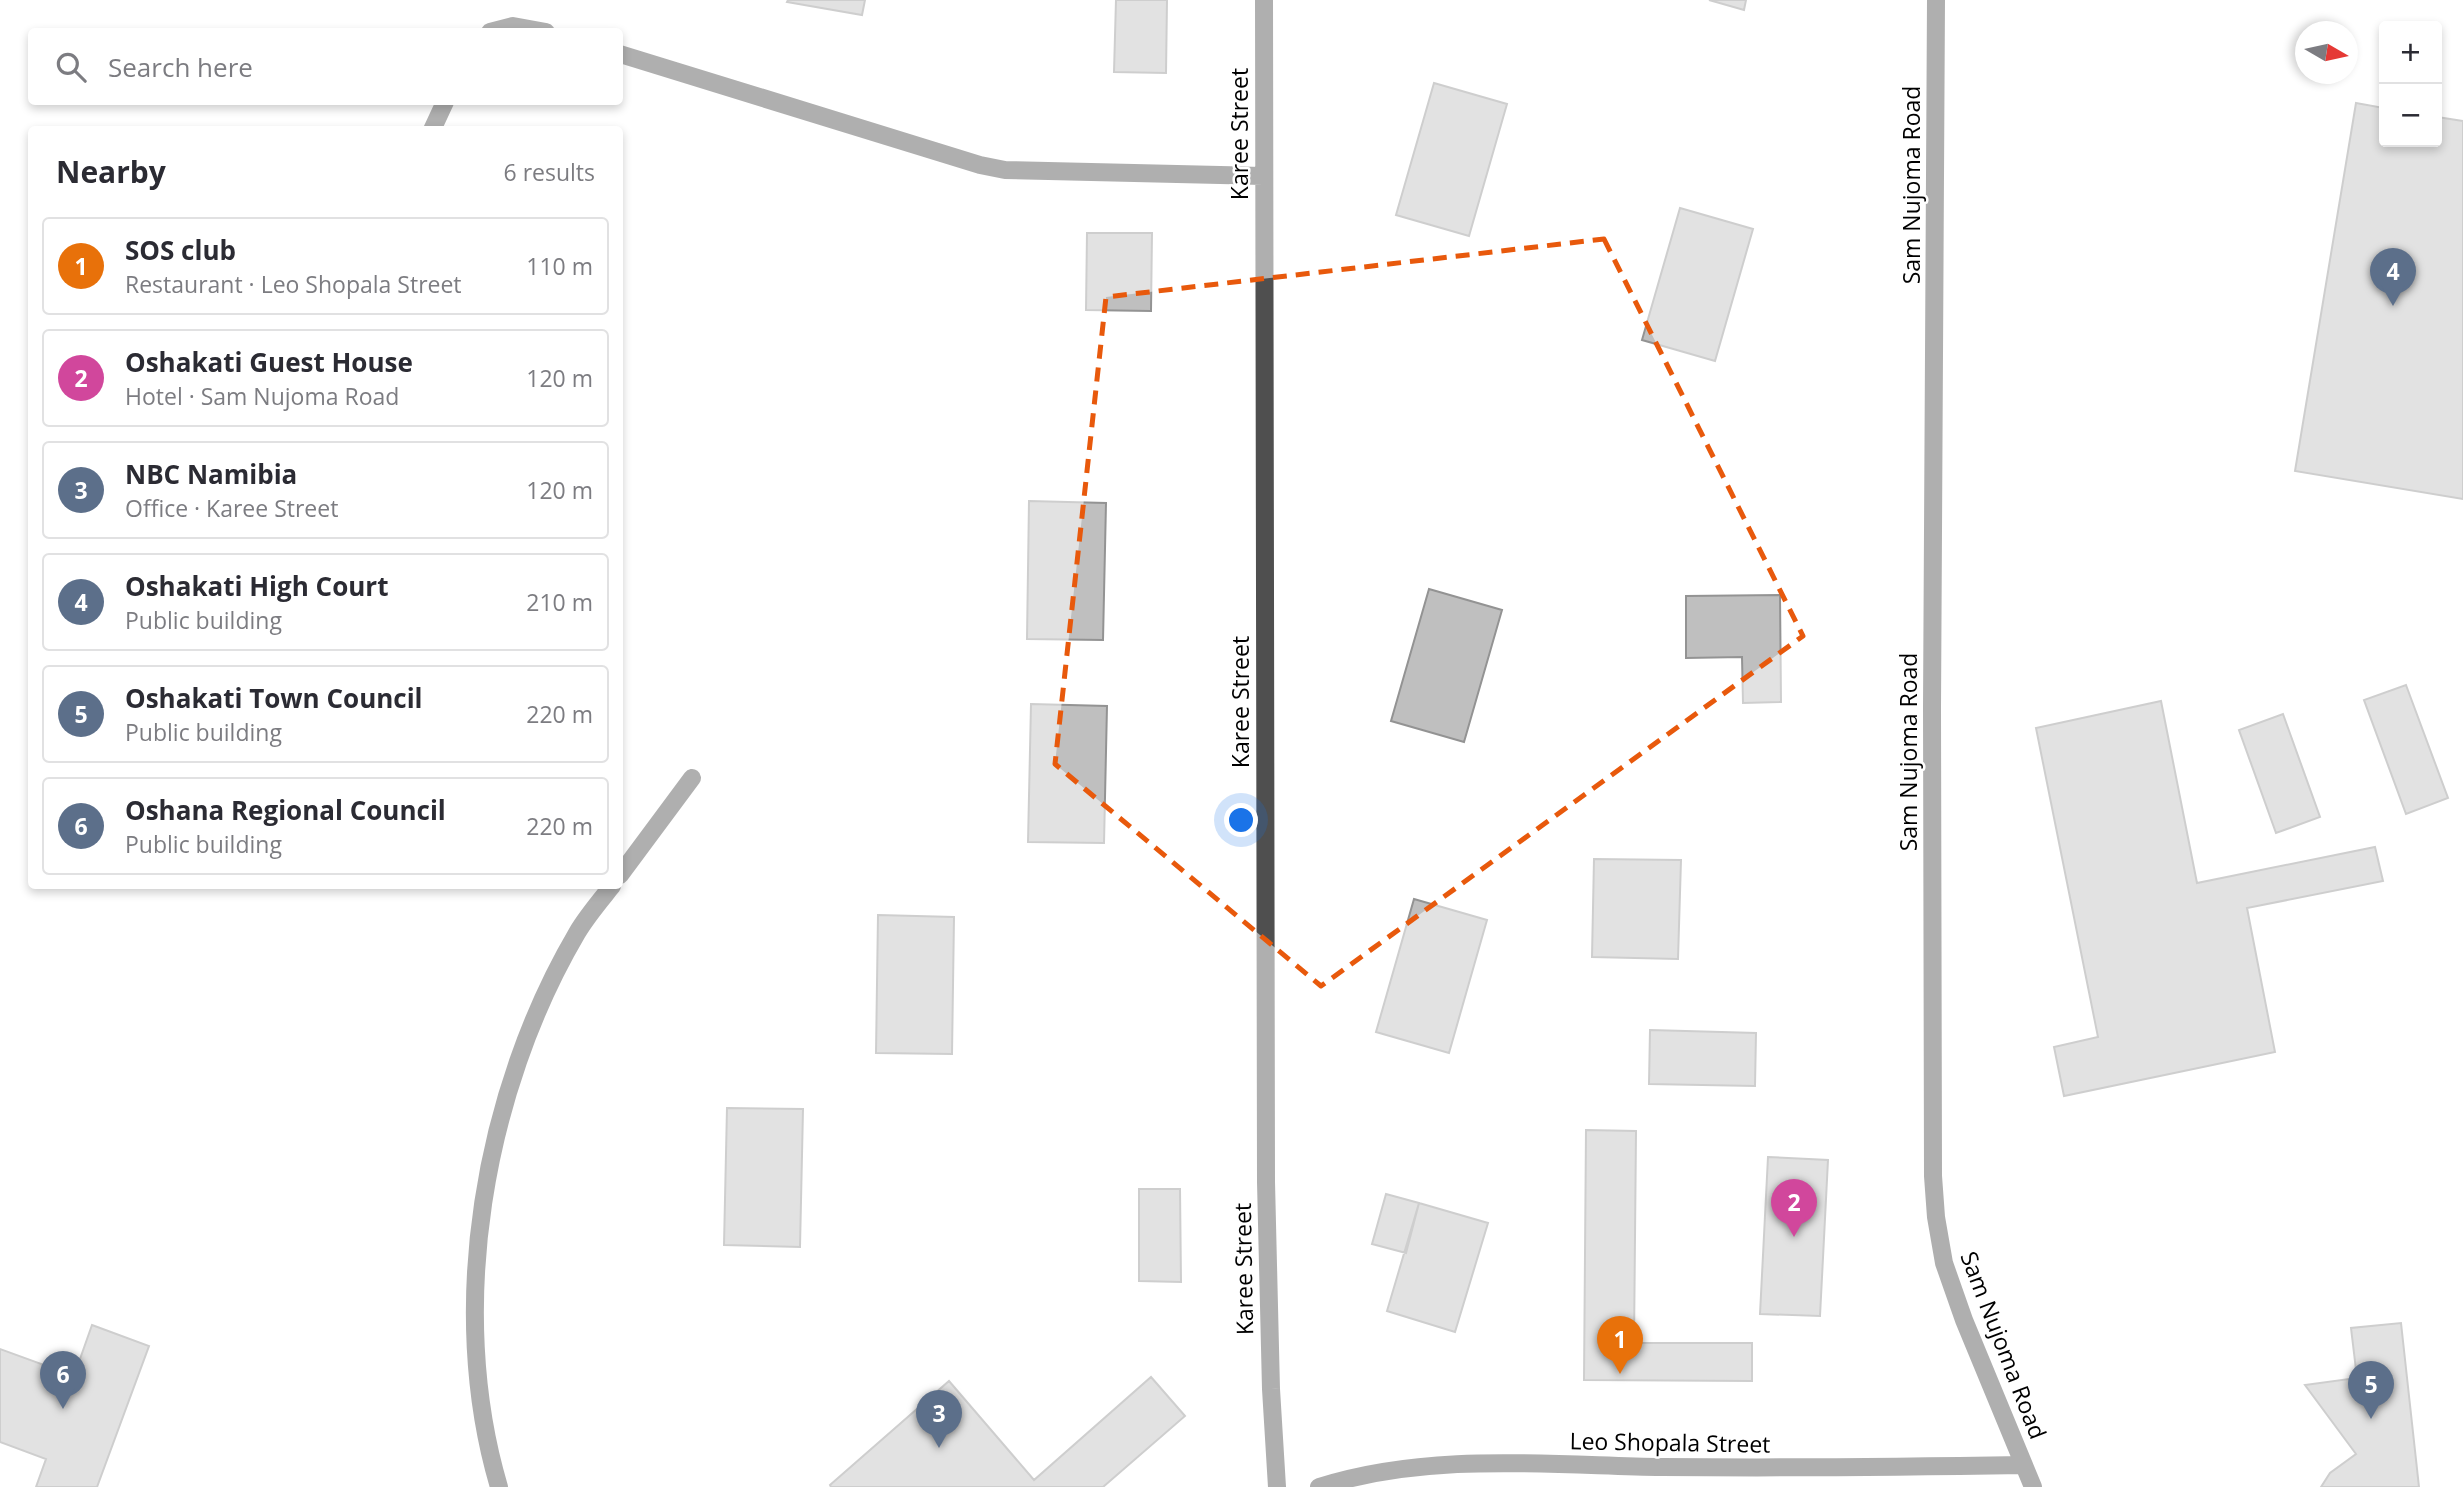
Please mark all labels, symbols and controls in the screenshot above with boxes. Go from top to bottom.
north arrow [2295,21,2358,84]
map controls [2379,21,2442,147]
button: + [2379,21,2442,84]
search box [28,28,623,105]
icon: search [52,48,90,86]
text: Search here [108,49,253,85]
street label: Karee Street [1223,68,1255,200]
button: − [2379,84,2442,147]
street label: Sam Nujoma Road [1895,86,1927,284]
text: Nearby [56,151,166,192]
text: 6 results [504,156,595,188]
text: SOS club [125,232,236,268]
pin: 4 [2370,248,2416,306]
text: 1 [74,250,88,282]
text: 110 m [526,250,593,282]
text: Restaurant · Leo Shopala Street [125,268,462,300]
text: Oshakati Guest House [125,344,413,380]
text: 2 [74,362,88,394]
text: 120 m [526,362,593,394]
text: Hotel · Sam Nujoma Road [125,380,399,412]
text: NBC Namibia [125,456,297,492]
text: 3 [74,474,88,506]
text: 120 m [526,474,593,506]
text: Office · Karee Street [125,492,338,524]
text: Oshakati High Court [125,568,388,604]
text: 4 [74,586,88,618]
text: 210 m [526,586,593,618]
text: Public building [125,604,282,636]
street label: Karee Street [1224,636,1256,768]
street label: Sam Nujoma Road [1892,653,1924,851]
text: Oshakati Town Council [125,680,423,716]
text: 5 [74,698,88,730]
text: 220 m [526,698,593,730]
text: Public building [125,716,282,748]
text: Oshana Regional Council [125,792,446,828]
your location [1224,803,1258,837]
text: 6 [74,810,88,842]
text: 220 m [526,810,593,842]
text: Public building [125,828,282,860]
pin: 2 [1771,1179,1817,1237]
street label: Karee Street [1226,1203,1260,1335]
street label: Sam Nujoma Road [1953,1247,2055,1443]
pin: 1 [1597,1316,1643,1374]
pin: 6 [40,1351,86,1409]
pin: 5 [2348,1361,2394,1419]
pin: 3 [916,1390,962,1448]
street label: Leo Shopala Street [1569,1424,1771,1460]

